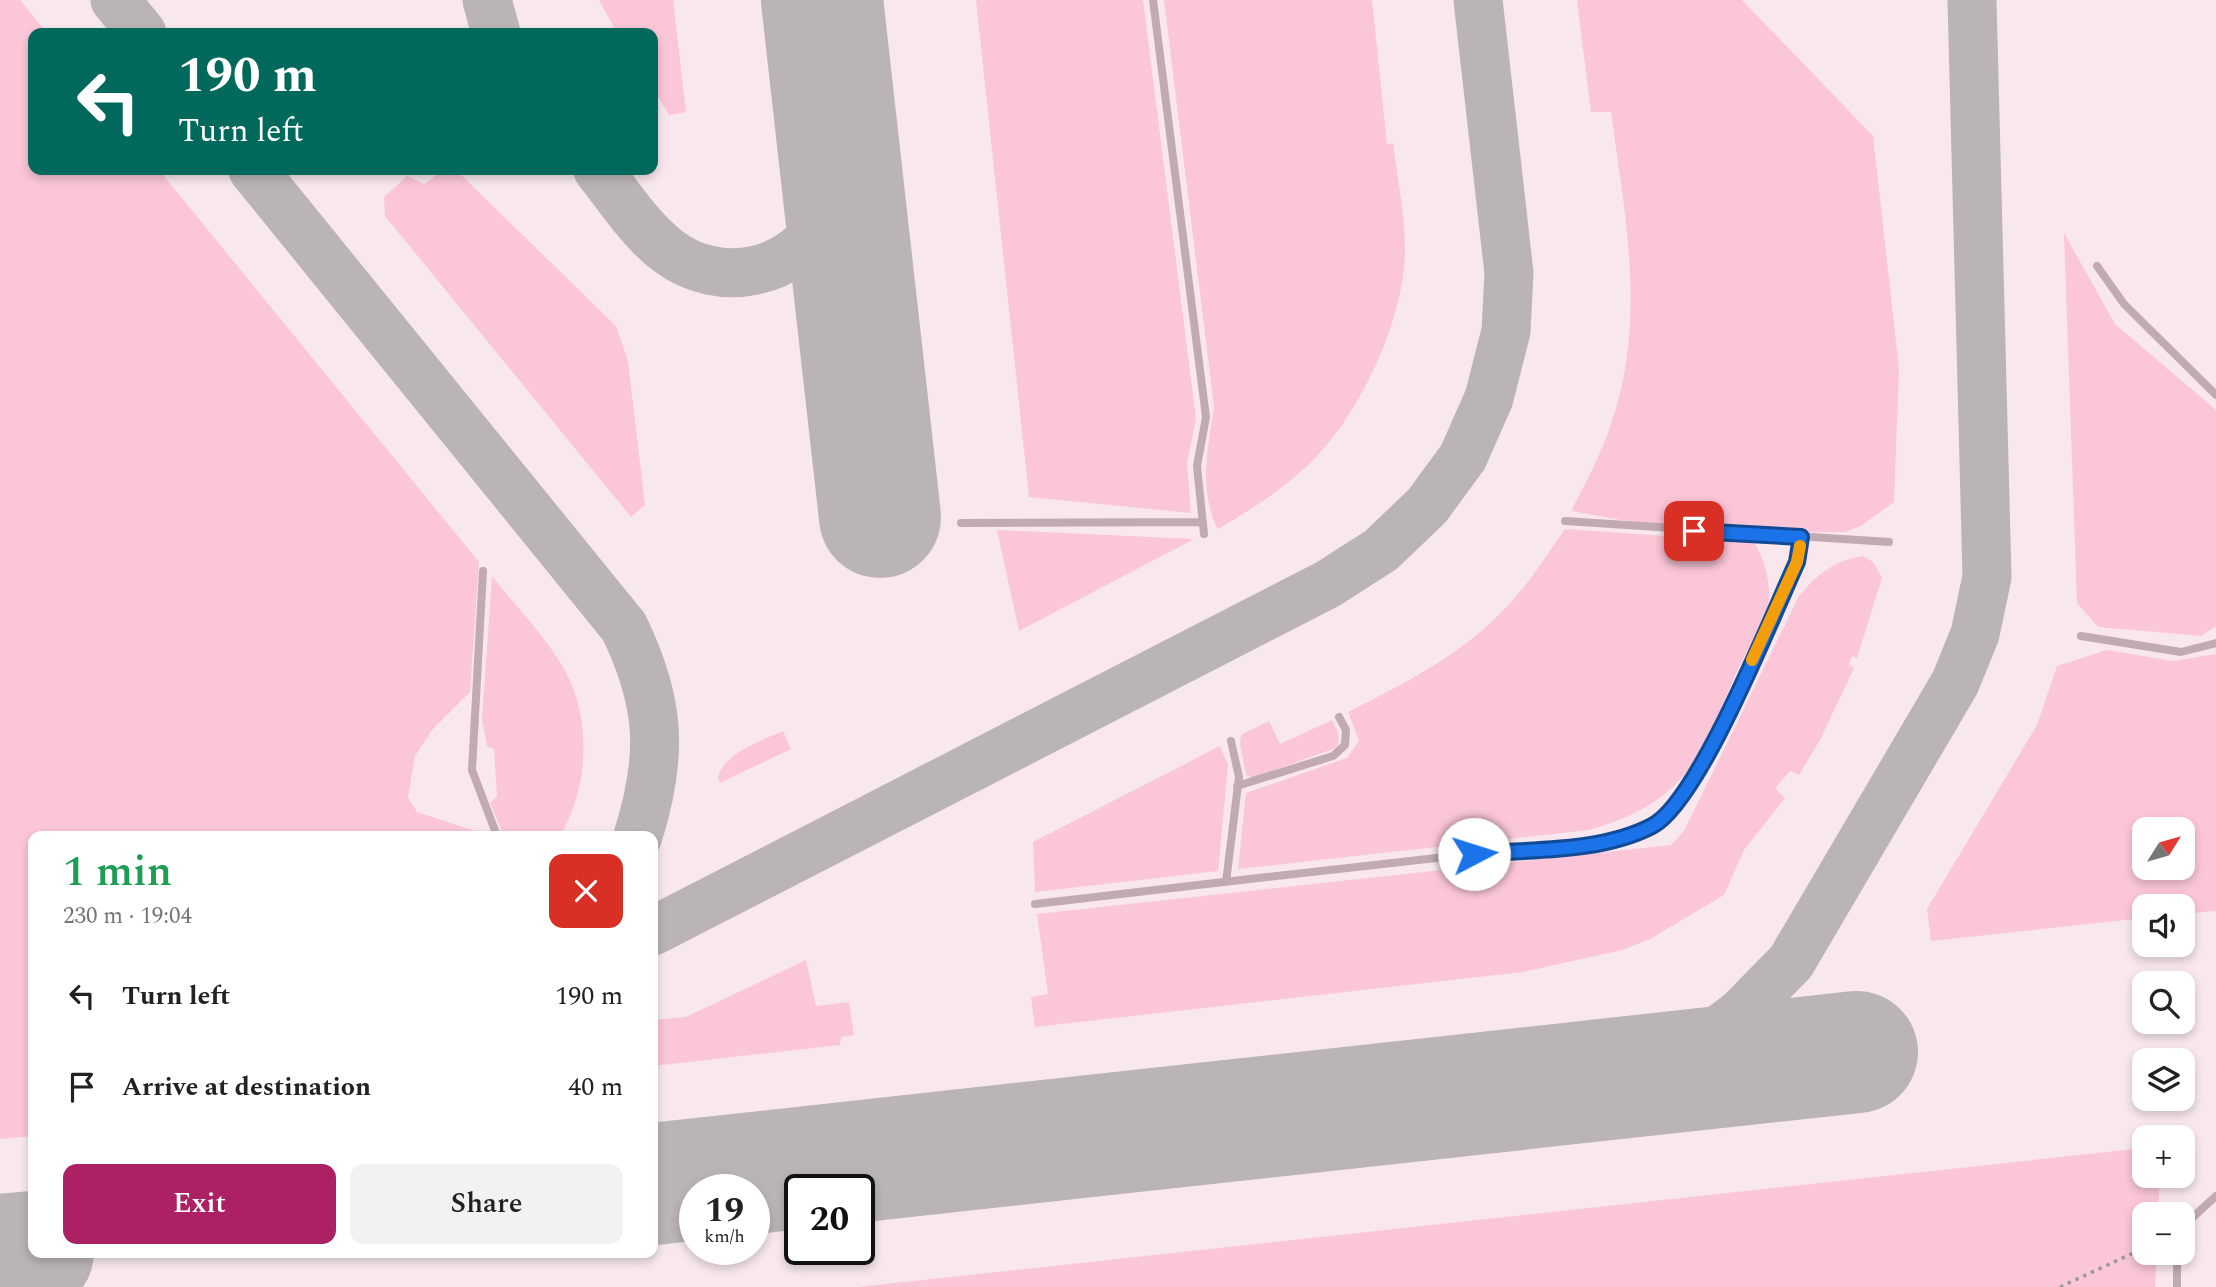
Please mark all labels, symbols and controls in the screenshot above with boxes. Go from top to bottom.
text: 190 m [178,39,317,114]
icon: left [63,56,154,147]
text: Turn left [178,107,304,156]
pin [1664,501,1724,561]
icon: arrive [1675,512,1713,550]
position arrow [1437,817,1511,891]
north arrow [2132,817,2194,880]
map controls [2132,817,2195,1265]
text: 1 min [63,841,172,904]
button: close [549,854,623,928]
button: sound [2132,894,2195,957]
text: 230 m · 19:04 [63,899,192,934]
button: search [2132,971,2195,1034]
text: Turn left [122,976,230,1016]
text: 190 m [555,976,623,1016]
icon: left [63,977,101,1015]
button: layers [2132,1048,2195,1111]
text: Arrive at destination [122,1067,371,1107]
text: 40 m [568,1067,623,1107]
icon: arrive [63,1068,101,1106]
button: + [2132,1125,2195,1188]
button: Exit [63,1164,336,1244]
button: Share [350,1164,623,1244]
speed limit sign: 20 [784,1174,875,1265]
text: 19 [705,1184,744,1237]
button: − [2132,1202,2195,1265]
text: km/h [704,1223,745,1250]

